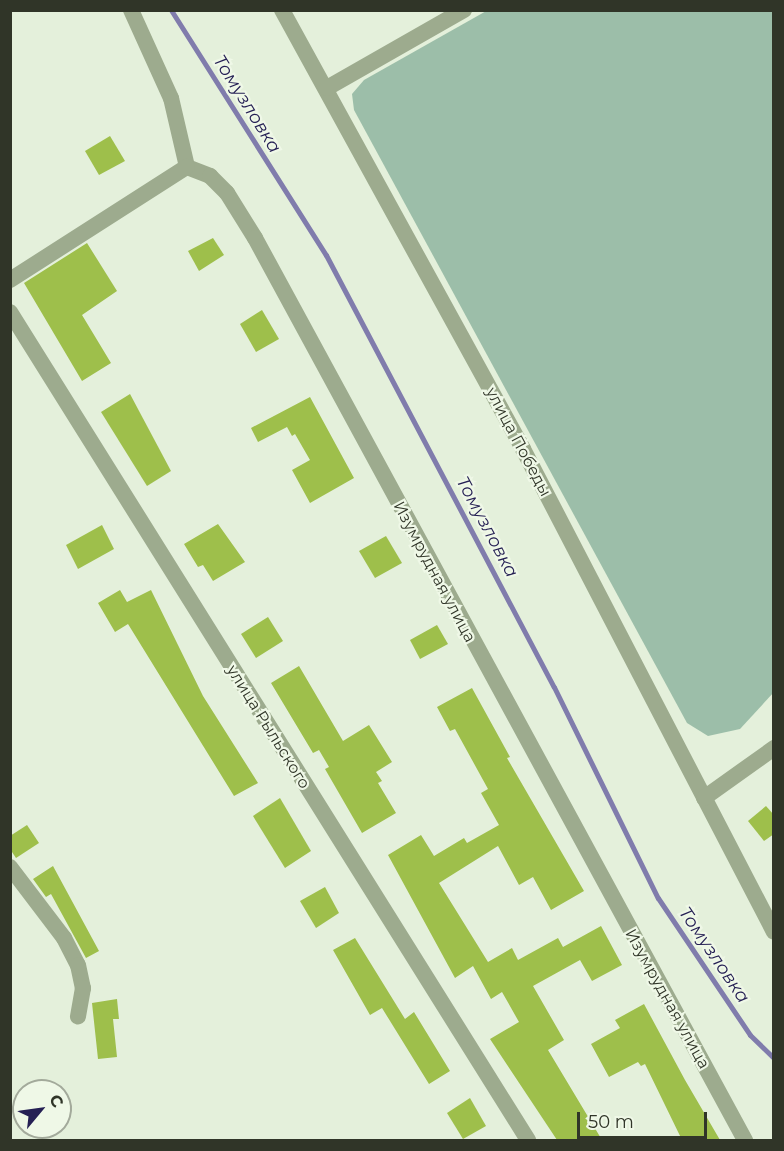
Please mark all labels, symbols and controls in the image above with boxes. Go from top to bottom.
water label: Томузловка [208,51,286,157]
street label: улица Победы [481,384,555,500]
water label: Томузловка [451,473,523,581]
street label: Изумрудная улица [389,498,479,646]
street label: улица Рыльского [222,662,314,792]
water label: Томузловка [674,903,754,1007]
street label: Изумрудная улица [621,926,713,1072]
north arrow [12,1079,72,1139]
text: С [45,1091,68,1111]
scale bar [580,1100,710,1138]
text: 50 m [588,1111,634,1133]

